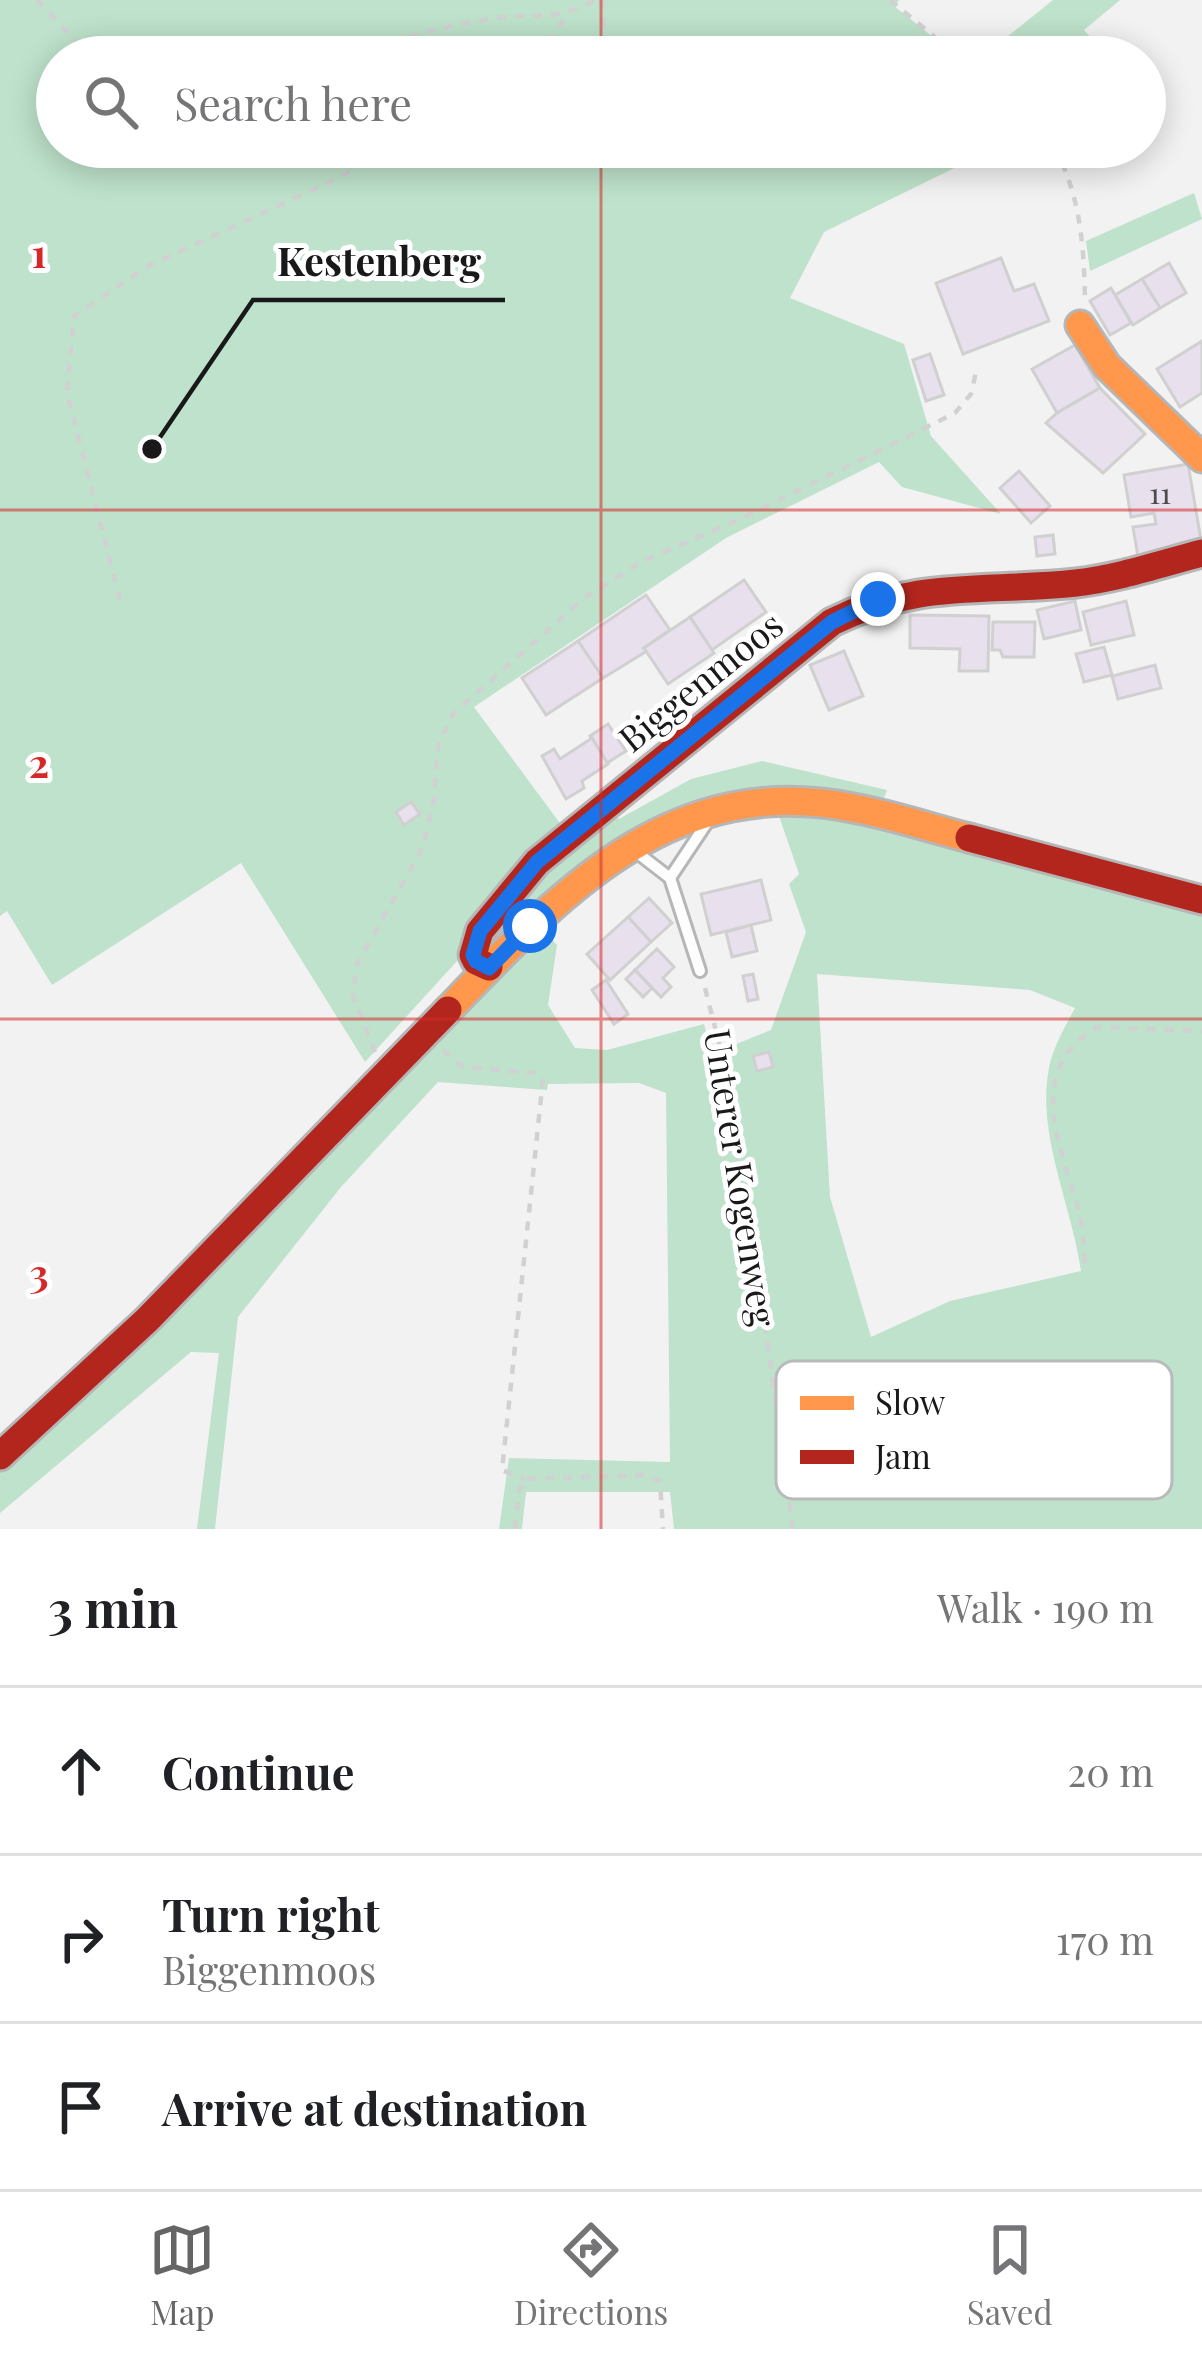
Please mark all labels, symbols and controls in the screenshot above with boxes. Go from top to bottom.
search box [36,36,1166,168]
icon: search [78,69,144,135]
text: Search here [174,72,412,132]
callout: Kestenberg [253,225,505,300]
text: 1 [32,226,46,278]
text: Kestenberg [277,234,481,286]
house number: 11 [1149,472,1171,512]
route end [851,572,905,626]
street label: Biggenmoos [608,600,792,761]
text: 2 [29,736,49,788]
route start [503,899,557,953]
street label: Unterer Kogenweg [695,1026,789,1330]
text: 3 [29,1246,49,1298]
legend [776,1361,1172,1499]
text: Slow [875,1379,946,1423]
text: Jam [874,1433,931,1477]
text: 3 min [48,1573,178,1641]
text: Walk · 190 m [937,1581,1154,1633]
icon: ahead [48,1738,114,1804]
text: Continue [162,1741,354,1801]
text: 20 m [1068,1745,1154,1797]
text: Turn right [162,1883,380,1943]
icon: right [48,1906,114,1972]
text: 170 m [1056,1913,1154,1965]
text: Biggenmoos [162,1943,376,1995]
icon: arrive [48,2074,114,2140]
text: Arrive at destination [162,2077,587,2137]
tab: Map [149,2217,215,2333]
tab: Directions [514,2217,668,2333]
tab: Saved [967,2217,1053,2333]

